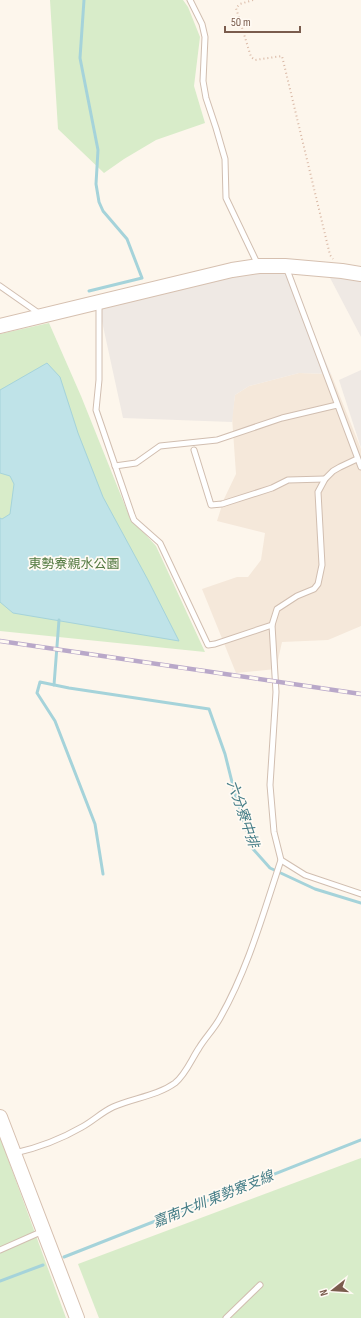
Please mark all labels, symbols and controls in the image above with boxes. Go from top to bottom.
scale bar [225,8,300,34]
text: 50 m [231,15,251,30]
park label: 東勢寮親水公園 [28,556,120,572]
water label: 六分寮中排 [224,778,263,852]
water label: 嘉南大圳 東勢寮支線 [150,1166,277,1231]
north arrow [313,1270,353,1310]
text: N [317,1288,331,1297]

